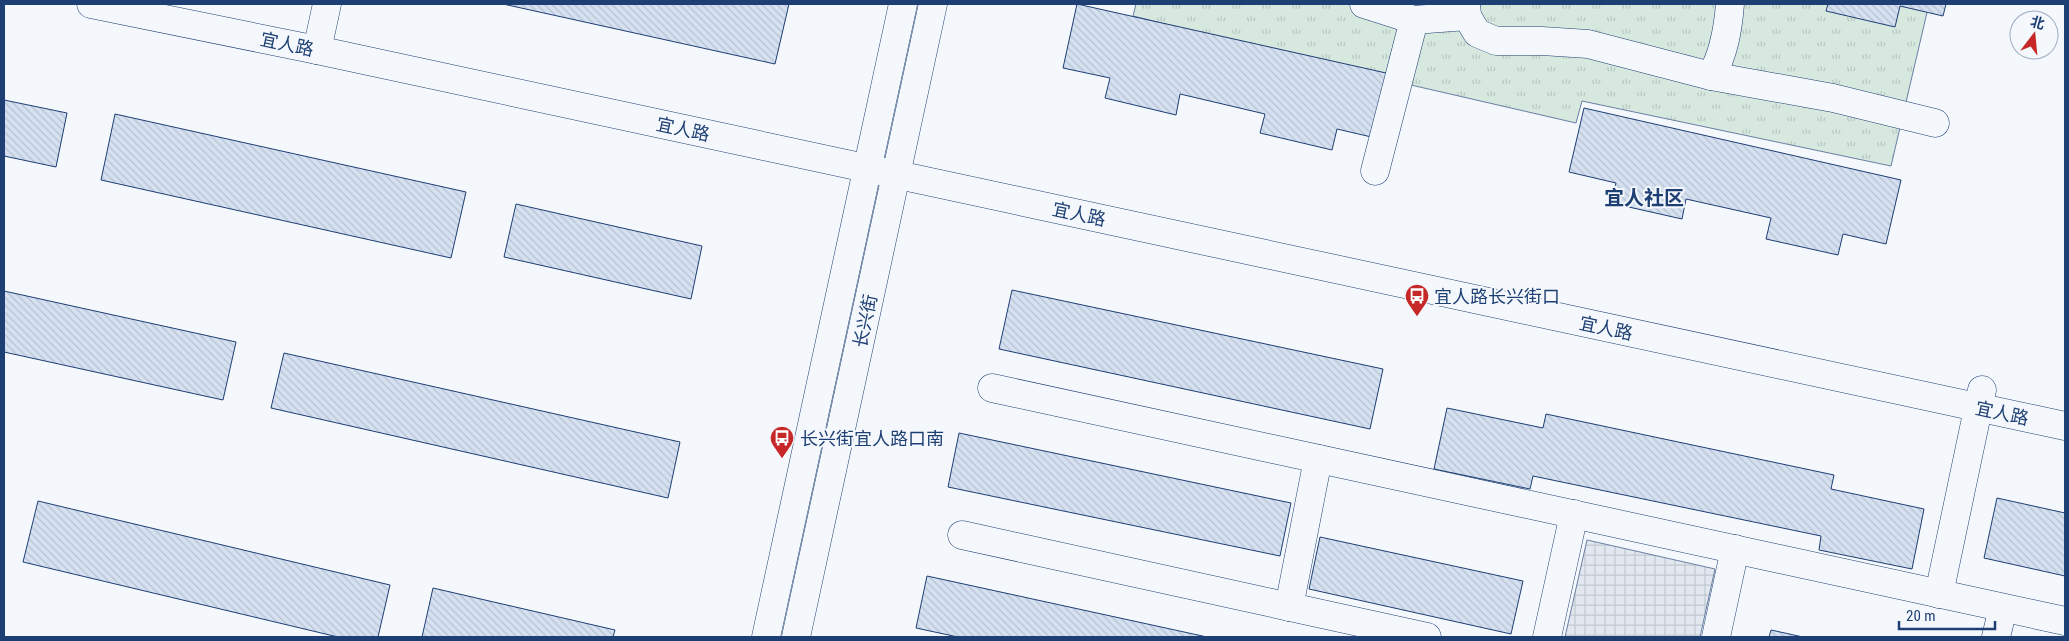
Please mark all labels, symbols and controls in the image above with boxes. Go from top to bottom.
north arrow [2009,10,2059,60]
text: 北 [2029,13,2047,32]
street label: 宜人路 [258,28,316,60]
street label: 宜人路 [654,113,712,145]
district label: 宜人社区 [1604,186,1684,210]
street label: 宜人路 [1050,198,1108,230]
bus stop icon: 宜人路长兴街口 [1404,283,1430,317]
place label: 宜人路长兴街口 [1434,286,1560,307]
street label: 长兴街 [849,292,881,350]
street label: 宜人路 [1577,312,1635,344]
street label: 宜人路 [1973,397,2031,429]
bus stop icon: 长兴街宜人路口南 [769,425,795,459]
place label: 长兴街宜人路口南 [800,428,944,449]
scale bar [1899,598,1995,630]
text: 20 m [1906,607,1936,625]

